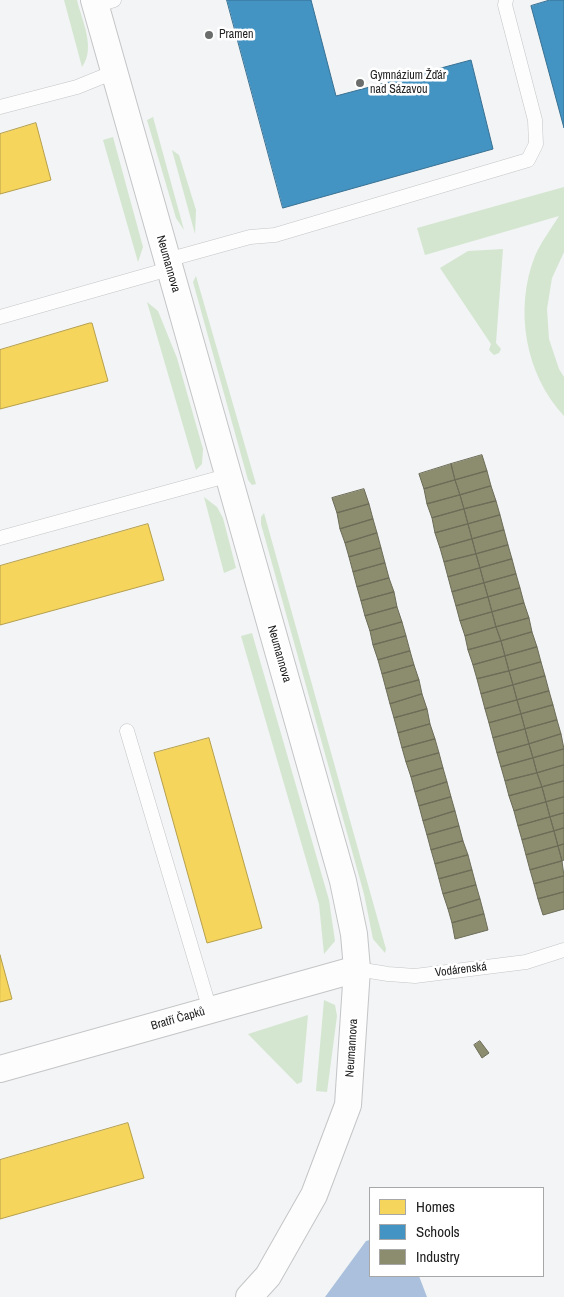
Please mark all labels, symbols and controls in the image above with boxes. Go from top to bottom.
place label: Pramen [219,28,253,42]
marker: Pramen [203,29,215,41]
place label: Gymnázium Žďár nad Sázavou [370,69,446,97]
marker: Gymnázium Žďár nad Sázavou [354,77,366,89]
street label: Neumannova [153,234,183,294]
street label: Neumannova [264,624,294,684]
street label: Vodárenská [434,960,488,980]
street label: Bratří Čapků [149,1004,207,1034]
street label: Neumannova [343,1018,361,1078]
legend [369,1187,544,1277]
text: Homes [416,1196,455,1217]
text: Schools [416,1221,460,1242]
text: Industry [416,1246,460,1267]

